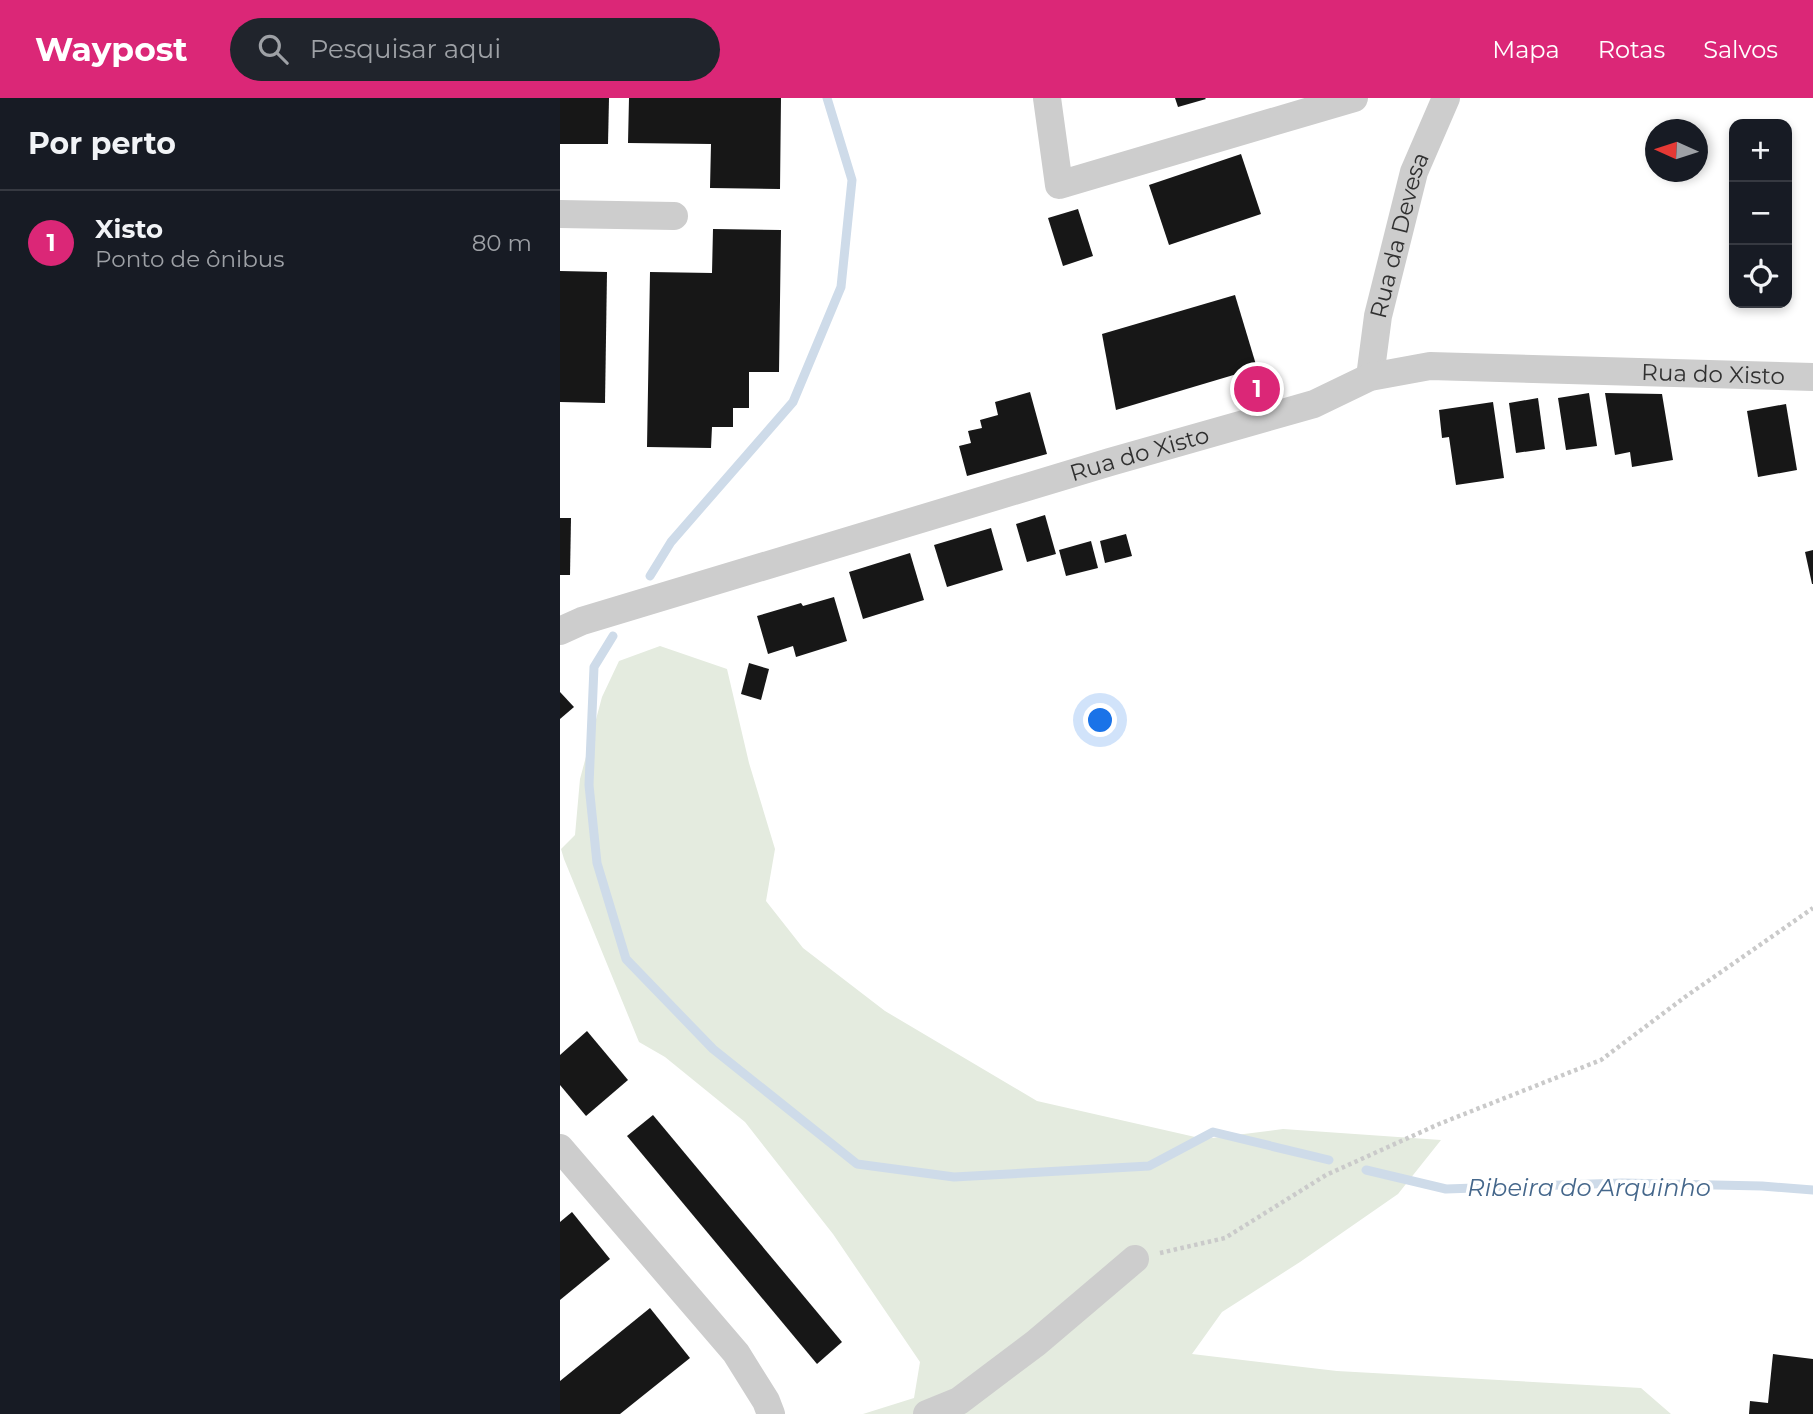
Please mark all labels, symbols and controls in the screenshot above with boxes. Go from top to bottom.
search box [230,18,720,81]
text: Waypost [35,29,188,69]
icon: search [254,30,292,68]
text: Pesquisar aqui [310,33,501,65]
text: Mapa [1492,35,1560,64]
text: Rotas [1598,35,1665,64]
text: Salvos [1703,35,1778,64]
north arrow [1645,119,1708,182]
map controls [1729,119,1792,308]
button: + [1729,119,1792,182]
text: Por perto [28,125,176,162]
street label: Rua da Devesa [1364,148,1435,321]
button: − [1729,182,1792,245]
text: Xisto [95,213,163,245]
text: 1 [46,229,56,257]
text: 80 m [472,229,532,257]
text: Ponto de ônibus [95,245,284,273]
button: locate [1729,245,1792,308]
street label: Rua do Xisto [1641,358,1785,390]
pin: 1 [1234,363,1280,415]
street label: Rua do Xisto [1066,421,1212,487]
your location [1083,703,1117,737]
water label: Ribeira do Arquinho [1467,1173,1711,1202]

